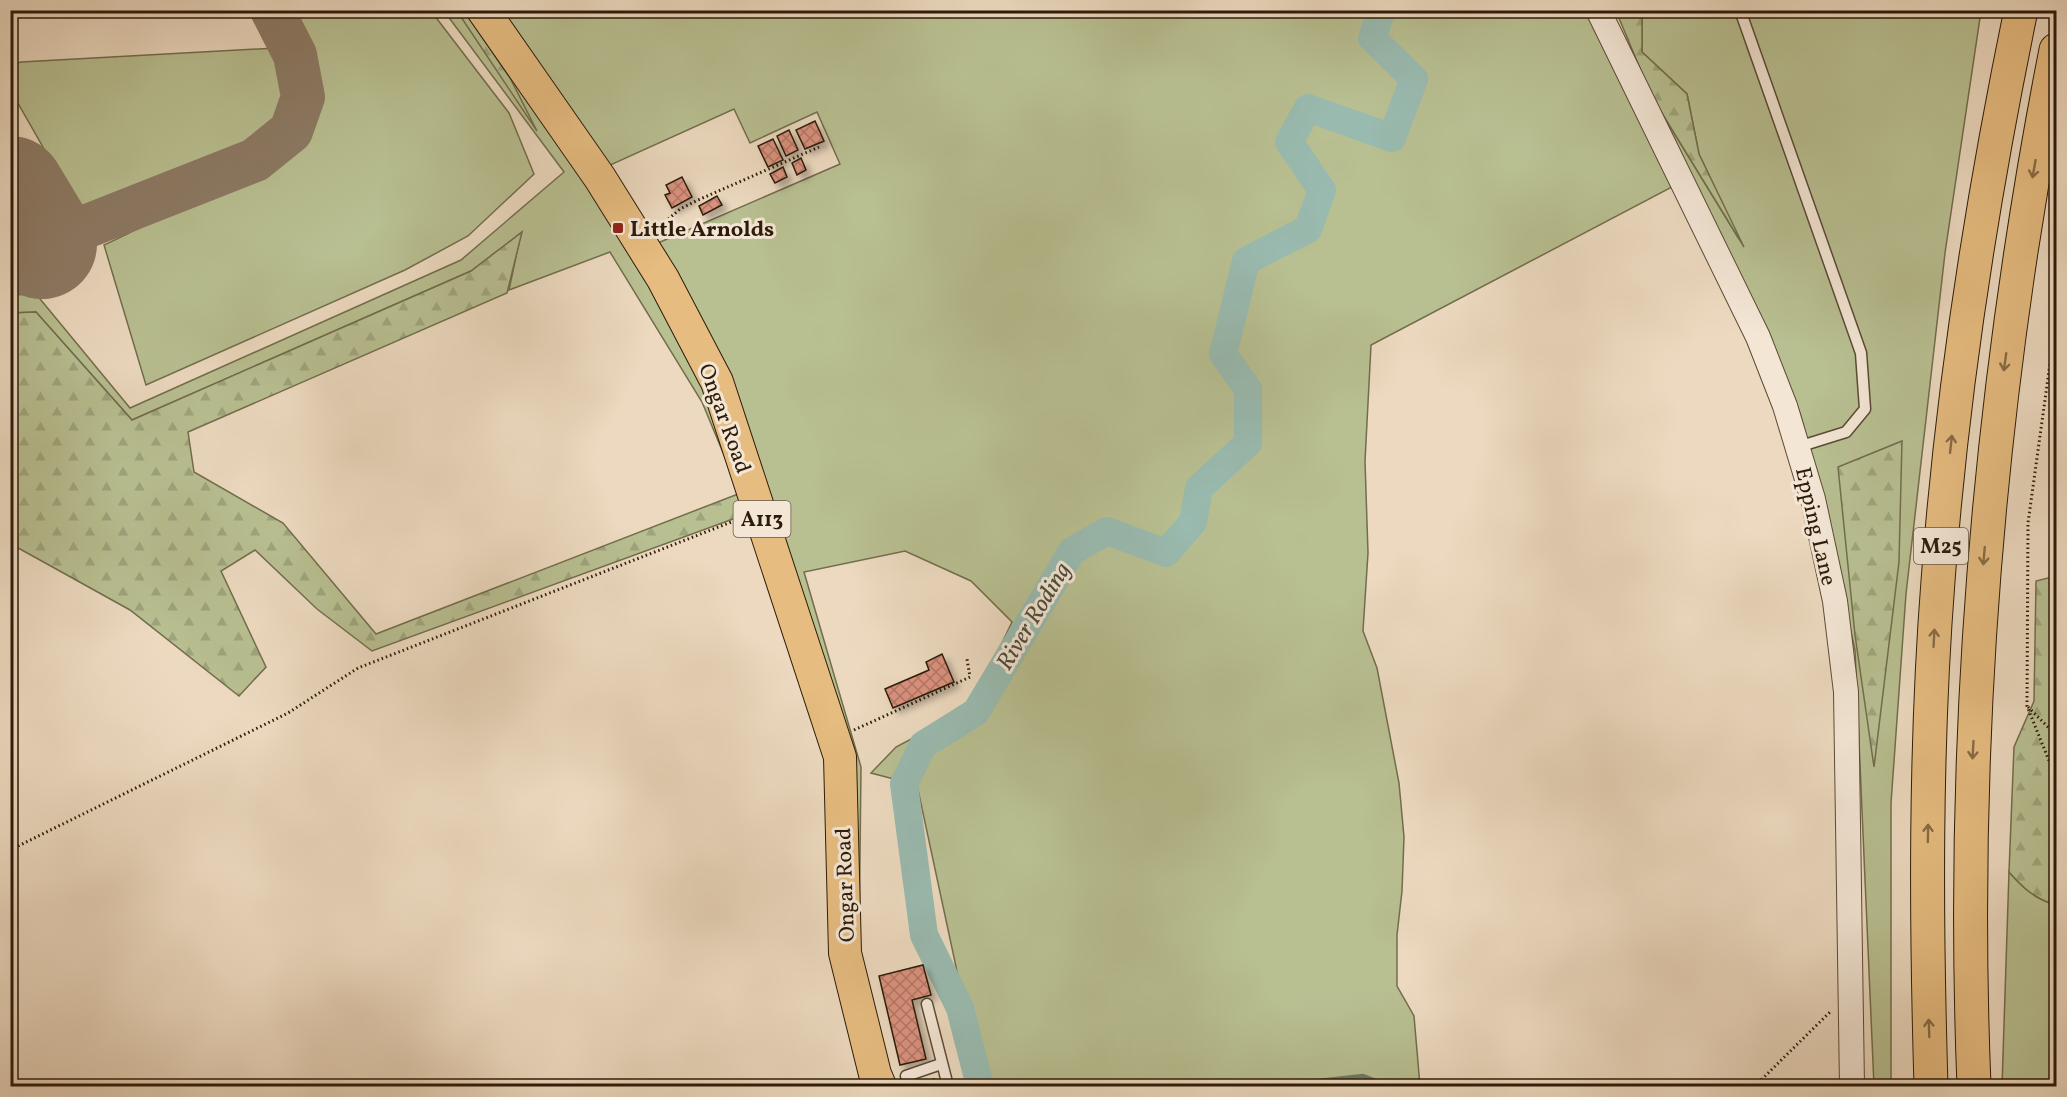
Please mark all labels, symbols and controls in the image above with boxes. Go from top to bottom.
one-way arrow [2028,159,2039,178]
place label: Little Arnolds [630,215,774,246]
marker: Little Arnolds [611,221,625,235]
one-way arrow [1999,351,2010,371]
street label: Ongar Road [689,360,758,478]
one-way arrow [1946,434,1957,454]
street label: Epping Lane [1786,464,1843,589]
road number: A113 [734,501,790,537]
road number: M25 [1914,528,1968,564]
one-way arrow [1978,545,1989,565]
water label: River Roding [989,556,1080,677]
one-way arrow [1929,629,1940,649]
one-way arrow [1967,740,1978,760]
one-way arrow [1922,824,1933,844]
street label: Ongar Road [829,827,864,943]
one-way arrow [1923,1019,1935,1039]

